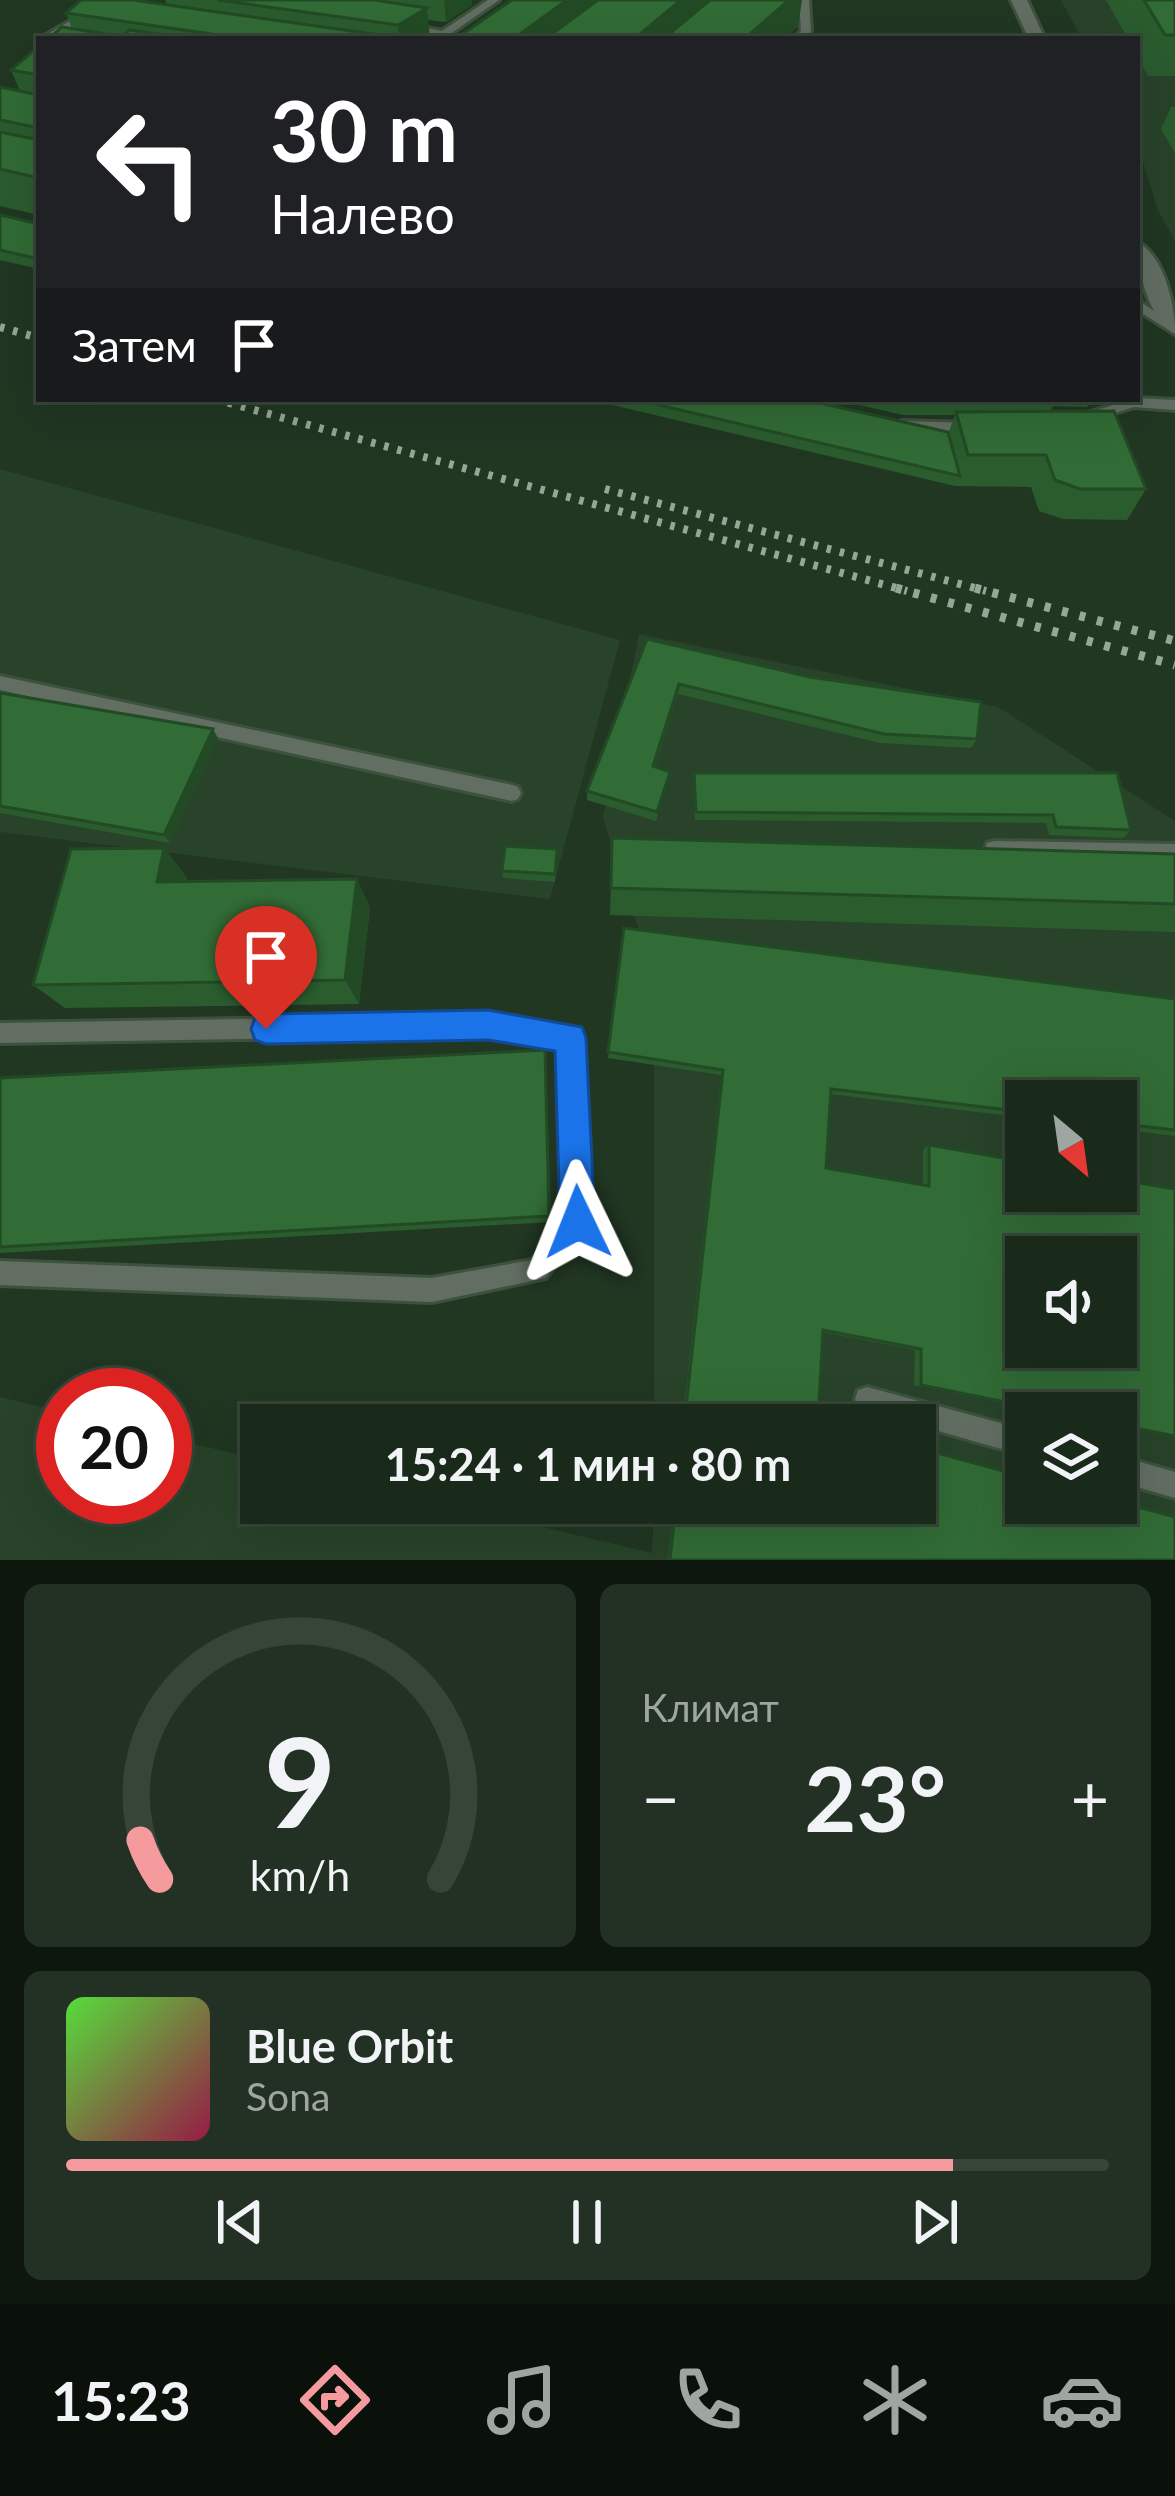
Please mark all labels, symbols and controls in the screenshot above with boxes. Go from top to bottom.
text: 30 m [270,79,458,180]
icon: left [72,84,228,240]
text: Налево [270,181,455,246]
icon: arrive [221,312,287,378]
text: Затем [72,318,197,372]
pin [215,906,317,1029]
icon: arrive [233,924,299,990]
north arrow [1005,1080,1137,1212]
map controls [1005,1080,1137,1524]
position arrow [515,1159,641,1285]
button: sound [1005,1236,1137,1368]
speed limit sign: 20 [36,1368,192,1524]
button: layers [1005,1392,1137,1524]
text: 15:24 · 1 мин · 80 m [385,1437,791,1491]
text: Климат [642,1684,779,1730]
text: 9 [264,1705,336,1855]
text: 23° [804,1743,946,1851]
text: − [642,1758,680,1837]
text: + [1071,1758,1109,1837]
text: km/h [250,1848,350,1899]
text: Blue Orbit [246,2019,453,2073]
text: Sona [246,2073,330,2119]
icon: previous [207,2189,273,2255]
icon: pause [554,2189,620,2255]
icon: next [902,2189,968,2255]
icon: directions [293,2358,377,2442]
icon: music [480,2358,564,2442]
icon: phone [666,2358,750,2442]
icon: climate [853,2358,937,2442]
icon: car [1040,2358,1124,2442]
text: 15:23 [51,2368,191,2433]

